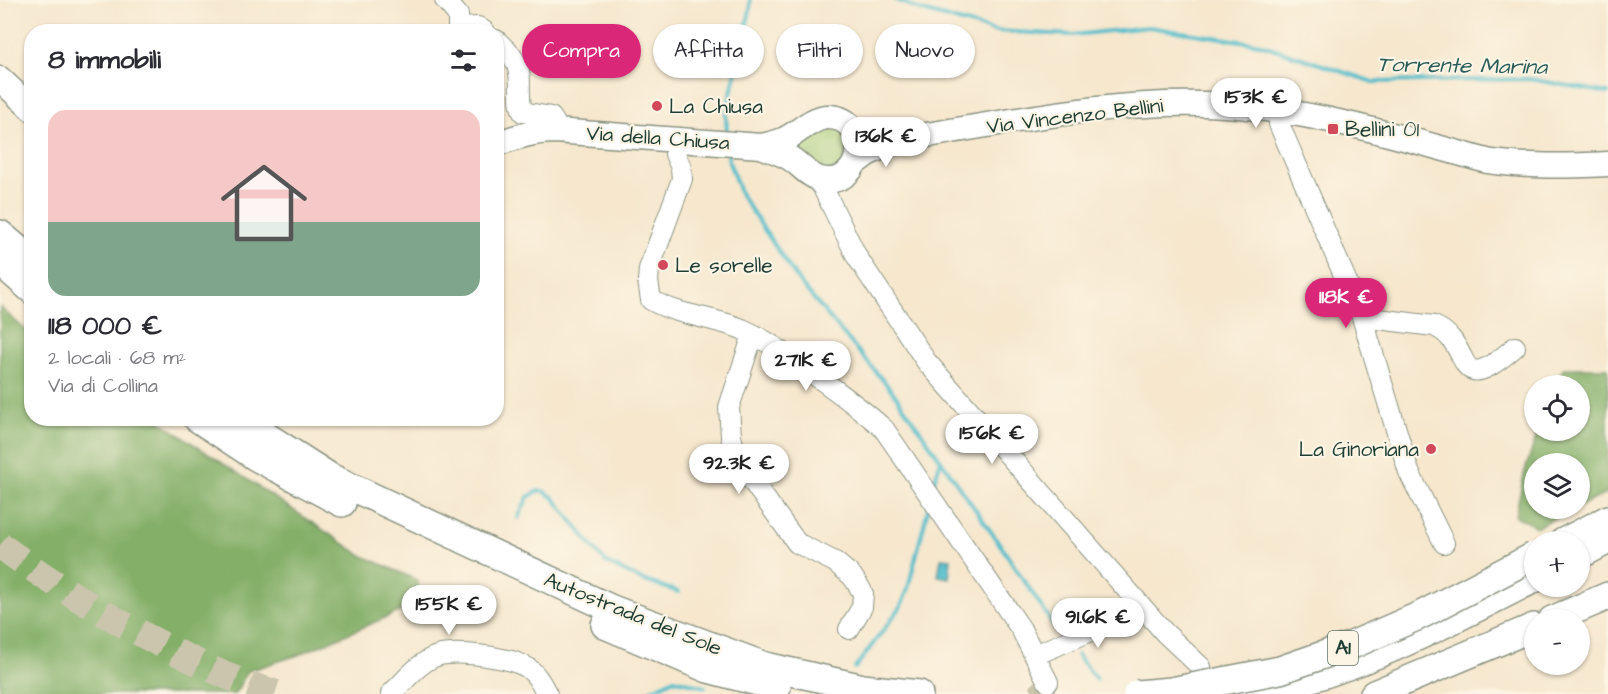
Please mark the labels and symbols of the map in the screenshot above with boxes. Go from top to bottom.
water label: Torrente Marina [1377,49,1549,83]
pin: 153K € [1207,78,1305,129]
street label: Via Vincenzo Bellini [985,91,1165,141]
place label: La Chiusa [669,92,763,121]
marker: La Chiusa [650,99,664,113]
place label: Bellini 01 [1345,115,1419,144]
pin: 136K € [837,117,935,168]
street label: Via della Chiusa [585,119,731,157]
marker: Bellini 01 [1326,122,1340,136]
place label: Le sorelle [675,251,773,280]
marker: Le sorelle [656,258,670,272]
pin: 118K € [1297,278,1395,329]
pin: 271K € [757,341,855,392]
pin: 156K € [943,414,1041,465]
place label: La Ginoriana [1299,435,1419,464]
marker: La Ginoriana [1424,442,1438,456]
pin: 92.3K € [684,444,794,495]
street label: Autostrada del Sole [540,565,726,663]
pin: 155K € [400,585,498,636]
pin: 91.6K € [1043,598,1153,649]
road number: A1 [1328,631,1358,665]

